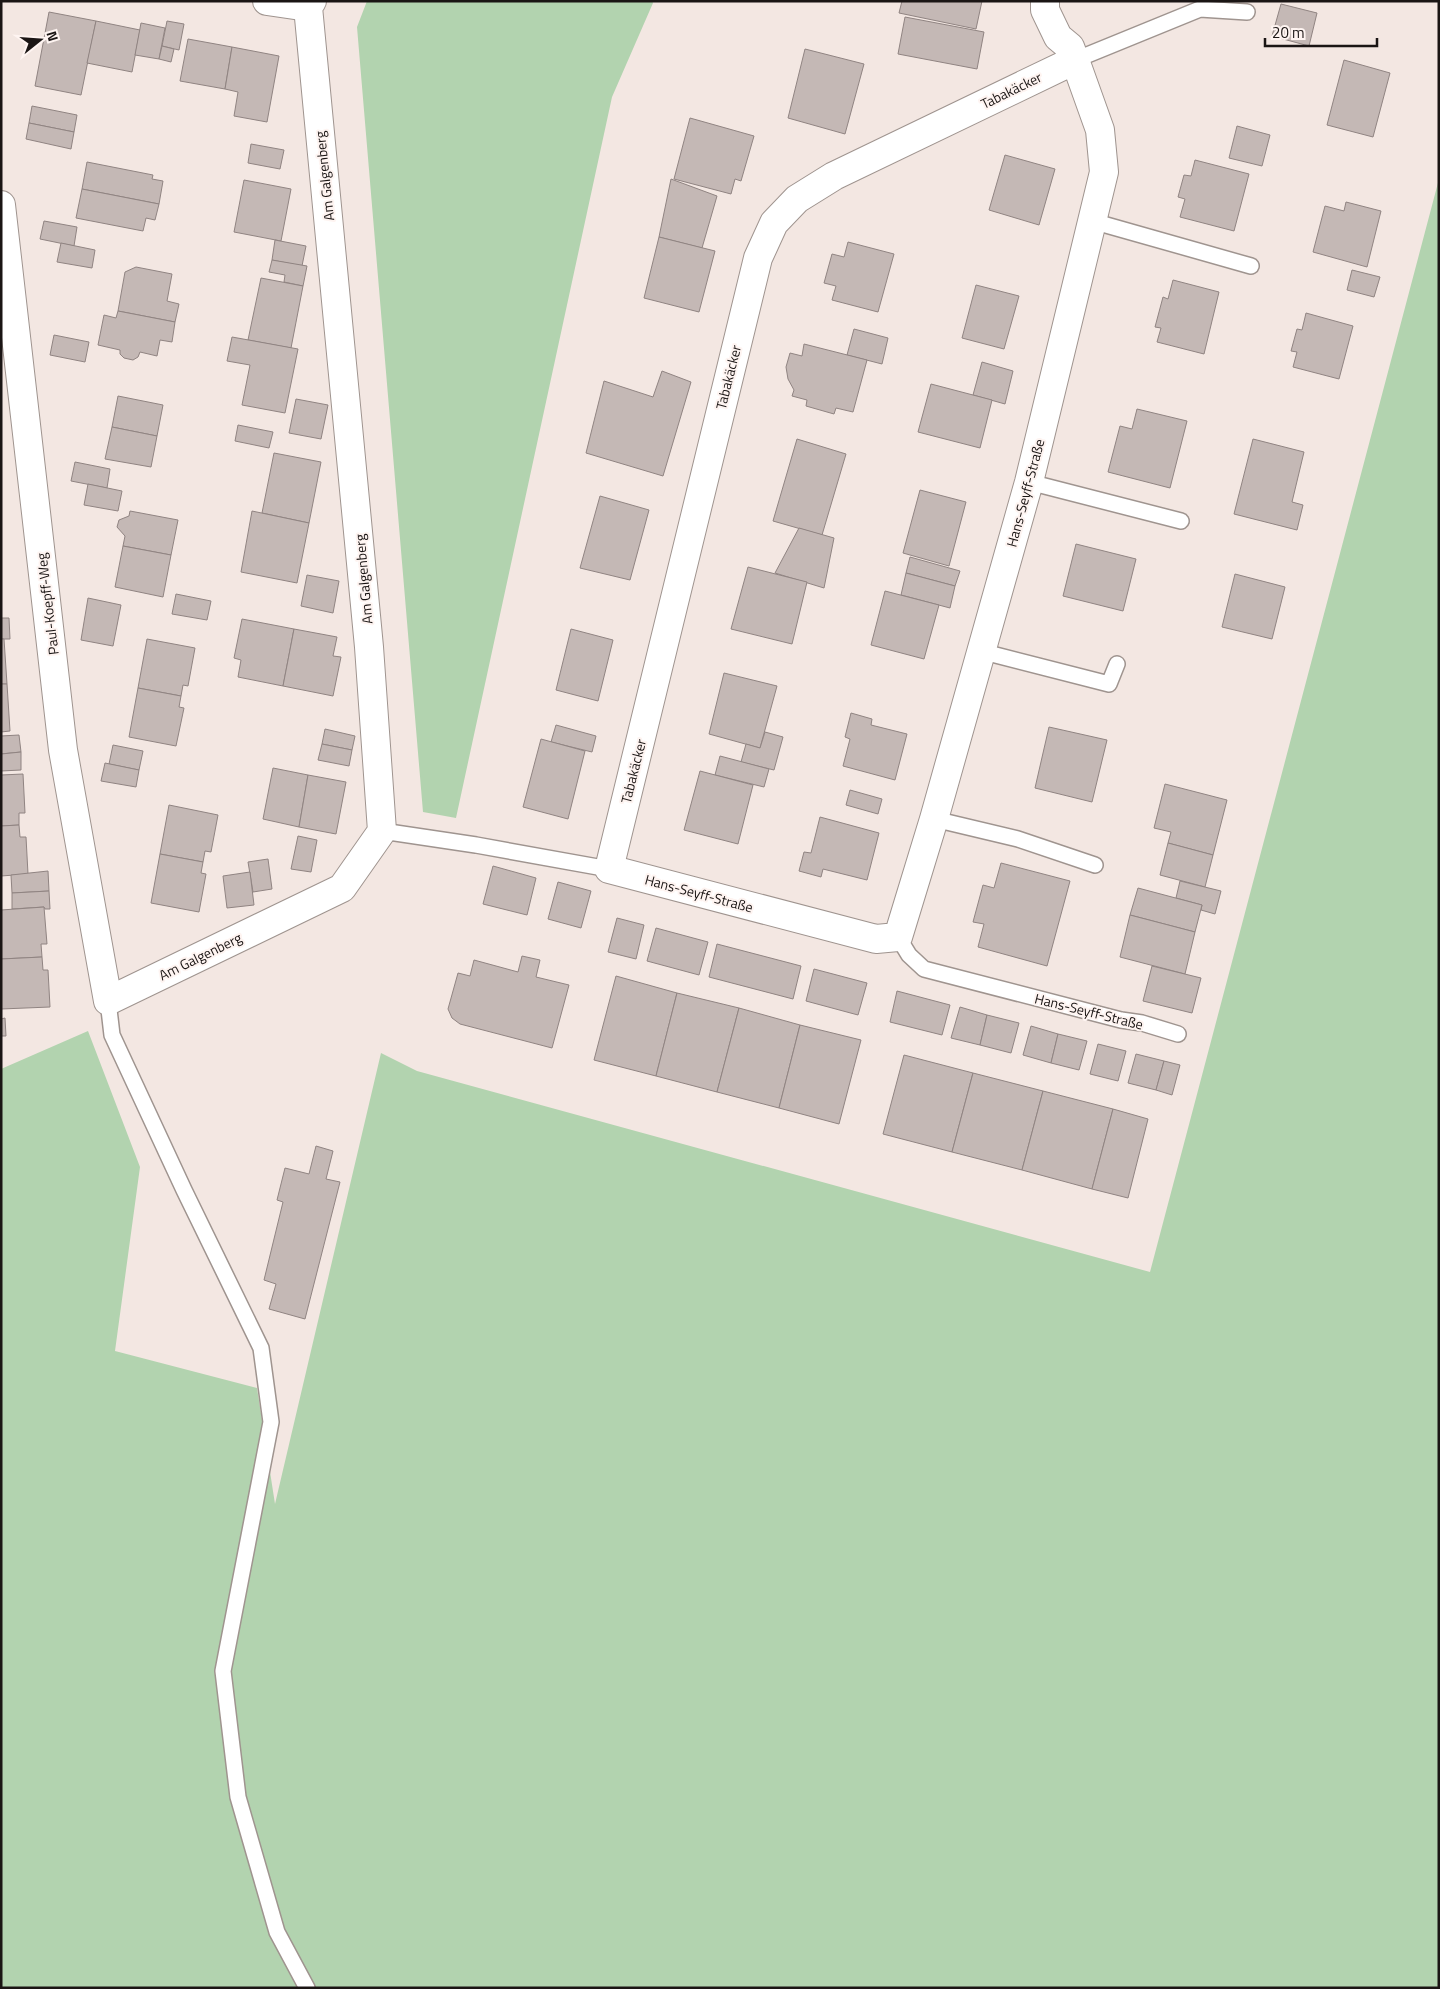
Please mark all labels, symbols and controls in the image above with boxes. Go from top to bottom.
north arrow [15,15,65,65]
scale bar [1265,15,1378,47]
text: 20 m [1272,21,1305,44]
text: N [41,28,64,44]
street label: Tabakäcker [977,66,1045,114]
street label: Am Galgenberg [309,130,339,222]
street label: Tabakäcker [710,342,746,411]
street label: Hans-Seyff-Straße [1000,437,1050,549]
street label: Am Galgenberg [349,533,377,625]
street label: Paul-Koepff-Weg [30,552,64,656]
street label: Tabakäcker [615,736,651,805]
street label: Hans-Seyff-Straße [643,868,755,918]
street label: Am Galgenberg [155,927,245,985]
street label: Hans-Seyff-Straße [1033,987,1145,1035]

